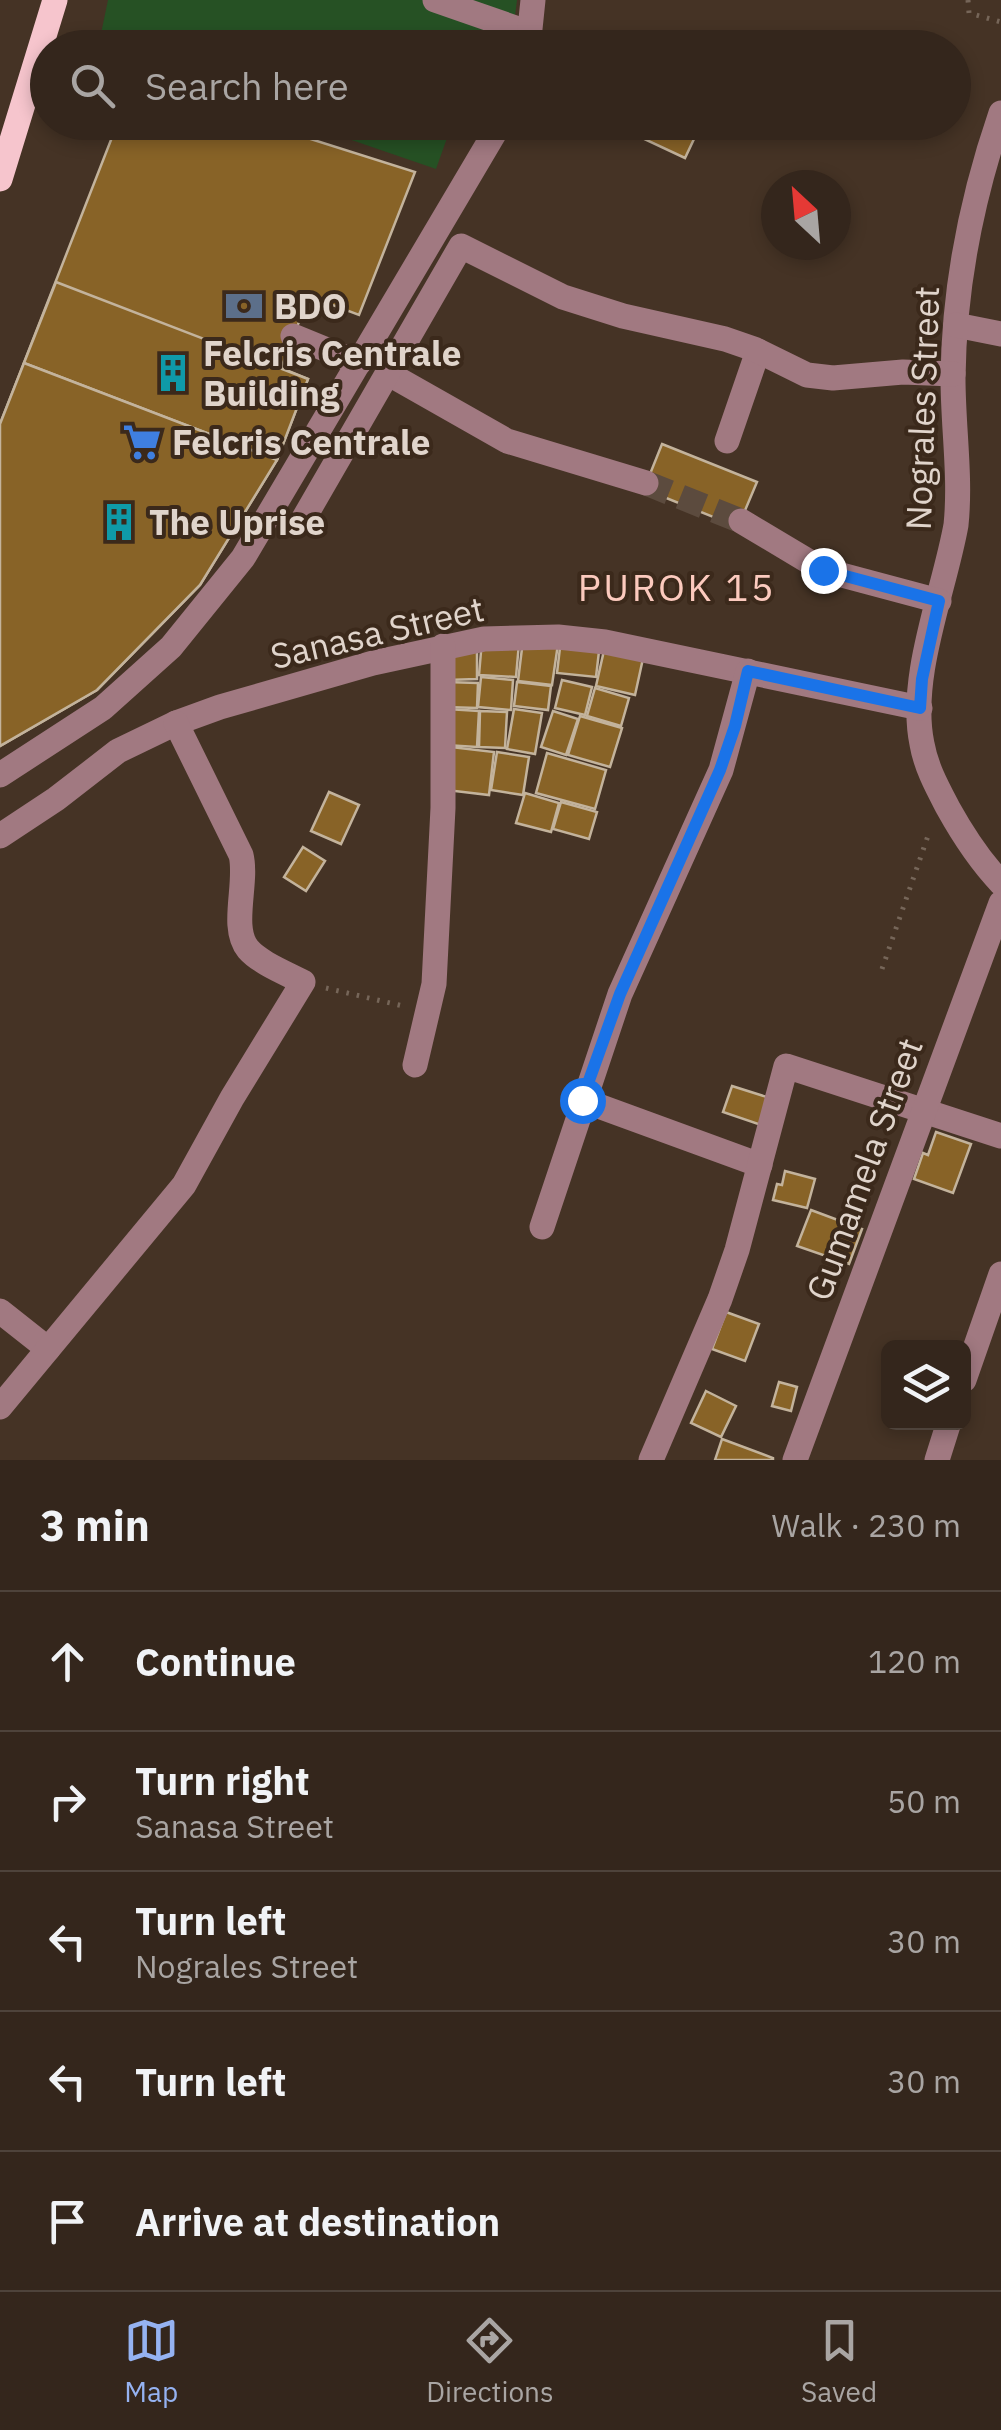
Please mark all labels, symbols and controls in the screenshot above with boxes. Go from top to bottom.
search box [30,30,971,140]
icon: search [65,58,120,113]
text: Search here [145,61,349,110]
north arrow [761,170,851,260]
place label: BDO [274,283,347,329]
bank icon: BDO [223,285,265,327]
street label: Nograles Street [895,285,949,531]
place label: Felcris Centrale Building [203,330,461,416]
building icon: Felcris Centrale Building [152,352,194,394]
place label: Felcris Centrale [172,419,430,465]
supermarket icon: Felcris Centrale [121,421,163,463]
place label: The Uprise [149,499,325,545]
building icon: The Uprise [98,501,140,543]
route end [801,548,847,594]
district label: PUROK 15 [578,562,776,611]
street label: Sanasa Street [266,585,488,679]
street label: Gumamela Street [795,1032,933,1306]
route start [560,1078,606,1124]
map controls [881,1340,971,1430]
button: layers [881,1340,971,1430]
text: 3 min [40,1498,150,1553]
text: Walk · 230 m [772,1504,961,1546]
icon: ahead [40,1634,95,1689]
text: Continue [135,1637,296,1686]
text: 120 m [868,1640,961,1682]
text: Turn right [135,1756,310,1805]
icon: right [40,1774,95,1829]
text: 50 m [887,1780,961,1822]
text: Sanasa Street [135,1805,334,1847]
text: Turn left [135,1896,286,1945]
icon: left [40,1914,95,1969]
text: 30 m [887,1920,961,1962]
text: Nograles Street [135,1945,358,1987]
icon: left [40,2054,95,2109]
text: Turn left [135,2057,286,2106]
text: 30 m [887,2060,961,2102]
icon: arrive [40,2194,95,2249]
text: Arrive at destination [135,2197,500,2246]
tab: Map [124,2313,179,2410]
tab: Directions [426,2313,554,2410]
tab: Saved [801,2313,877,2410]

